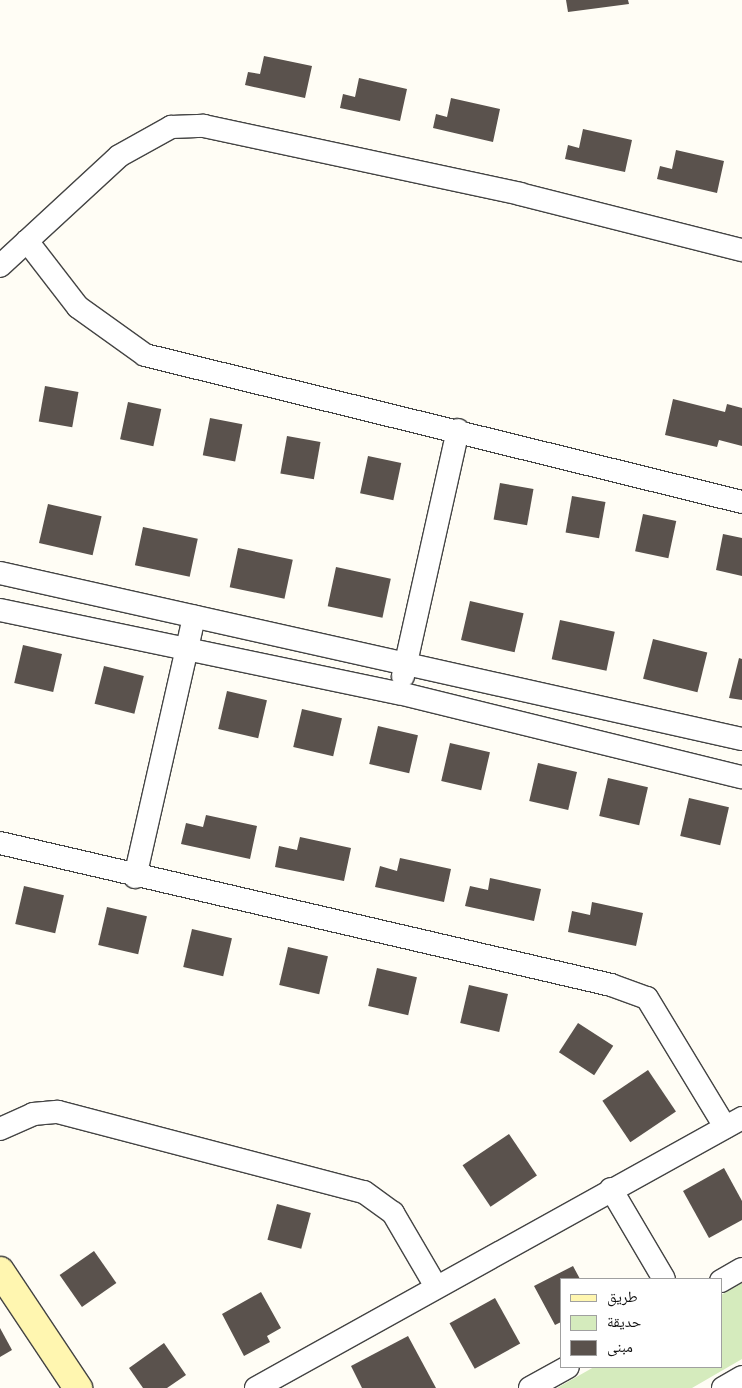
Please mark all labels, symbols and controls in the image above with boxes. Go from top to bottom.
legend [560,1278,722,1368]
text: طريق [607,1284,638,1307]
text: حديقة [607,1309,641,1332]
text: مبنى [607,1334,633,1357]

